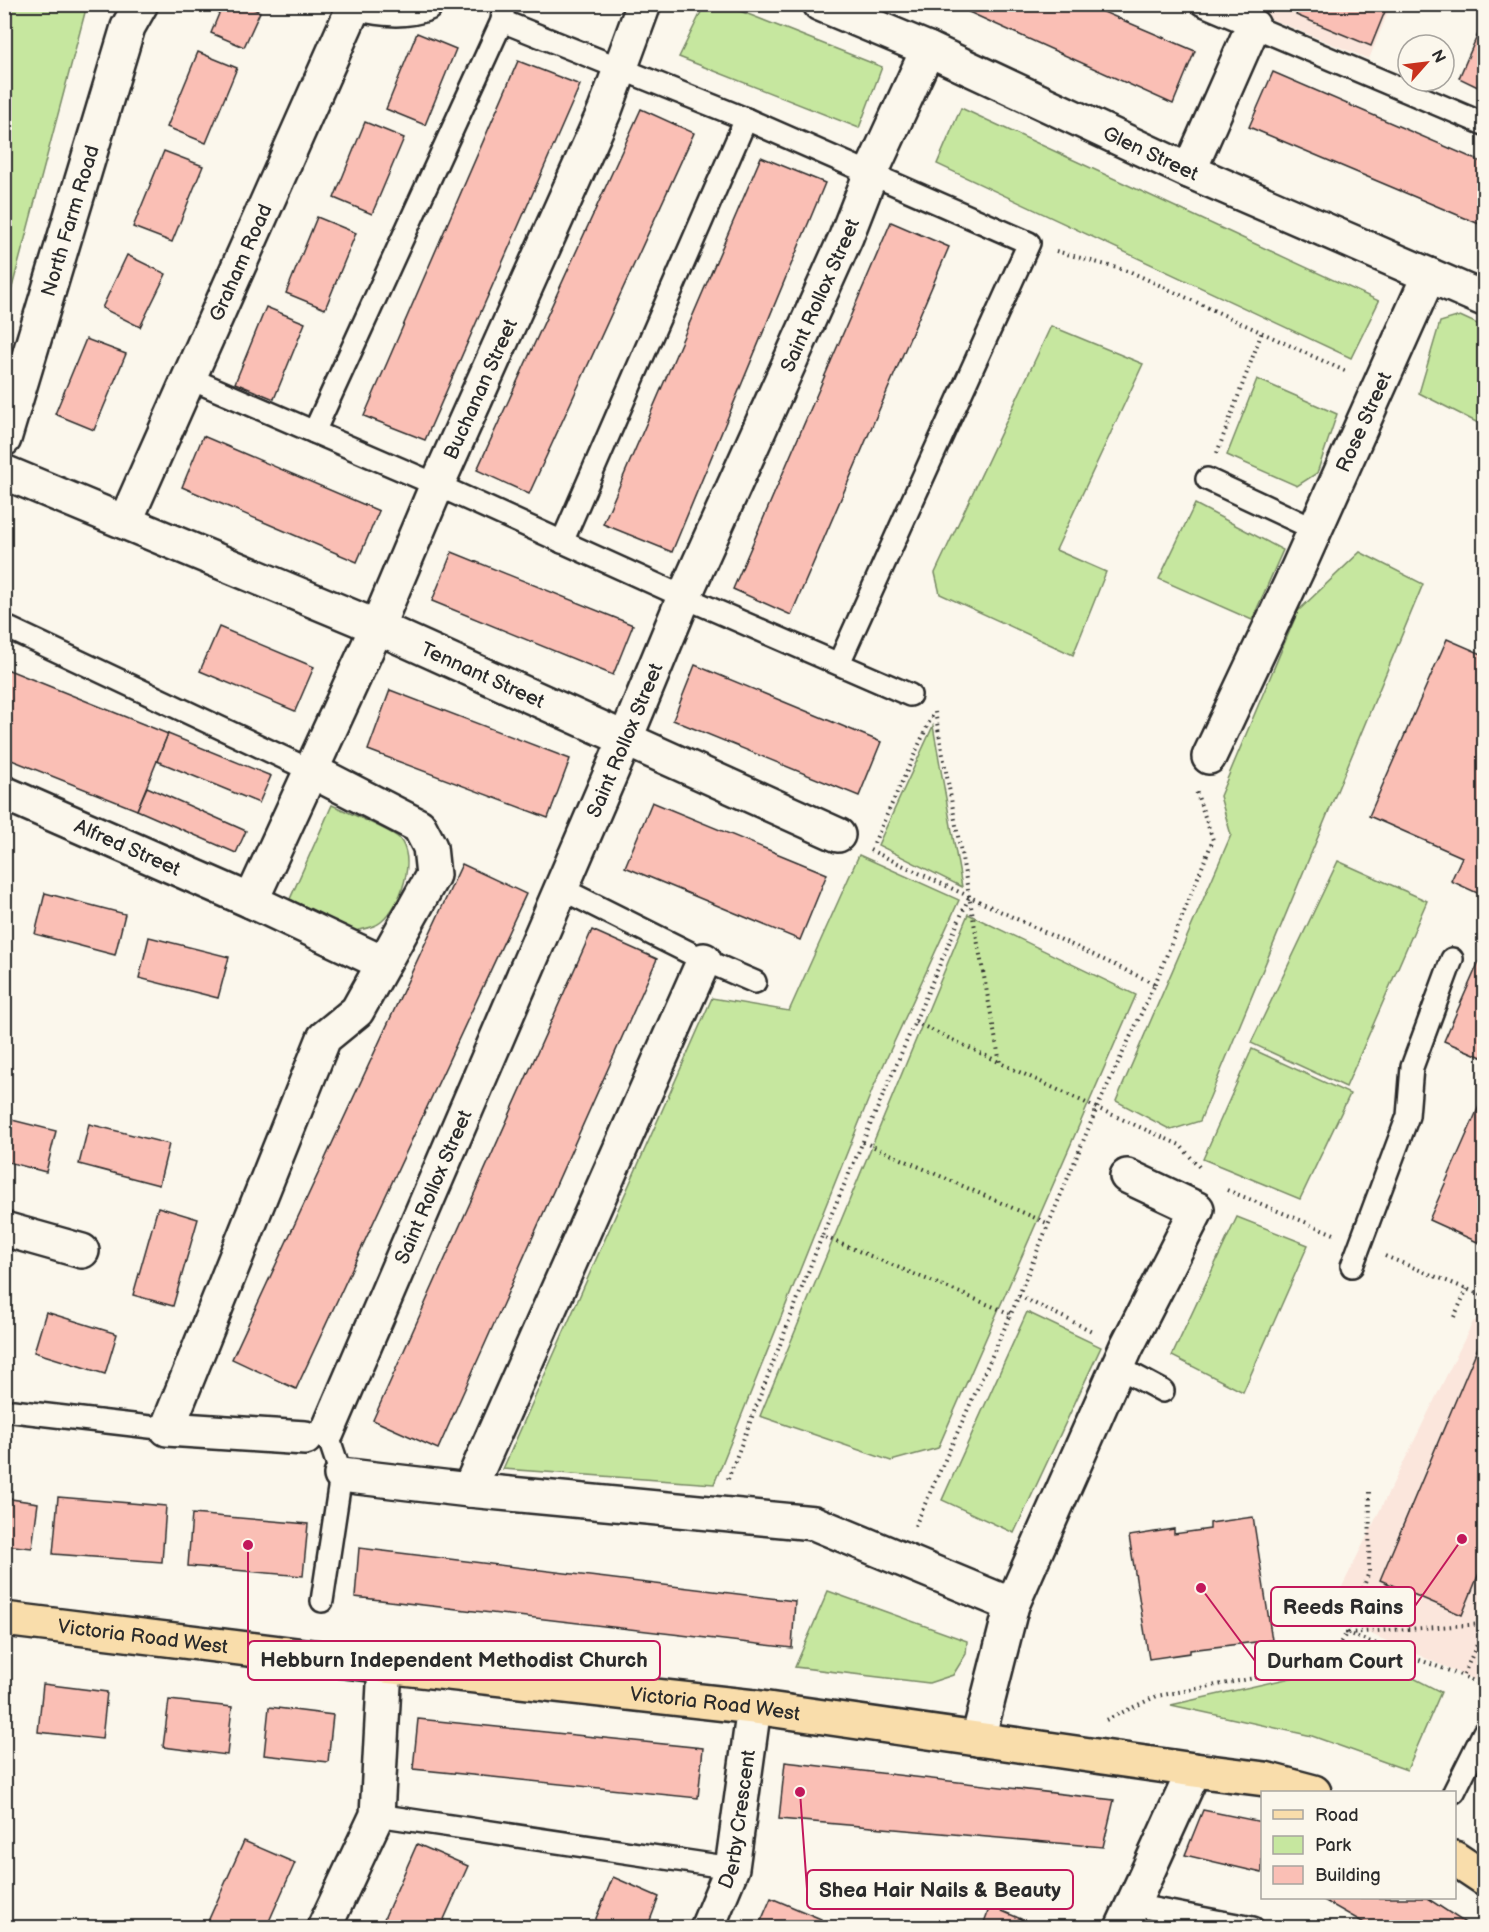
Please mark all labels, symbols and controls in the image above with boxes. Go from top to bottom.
north arrow [1396,33,1456,93]
text: N [1427,47,1449,66]
street label: Glen Street [1099,122,1202,187]
street label: North Farm Road [37,142,105,299]
street label: Graham Road [205,200,278,325]
street label: Saint Rollox Street [776,215,865,376]
street label: Buchanan Street [439,315,523,463]
street label: Rose Street [1331,368,1397,476]
street label: Tennant Street [417,637,548,714]
street label: Saint Rollox Street [582,660,668,821]
street label: Alfred Street [71,814,184,882]
street label: Saint Rollox Street [390,1106,477,1268]
callout: Reeds Rains [1271,1587,1415,1626]
text: Reeds Rains [1283,1595,1403,1620]
street label: Victoria Road West [56,1615,229,1660]
callout: Hebburn Independent Methodist Church [248,1641,660,1680]
callout: Durham Court [1255,1641,1415,1680]
text: Hebburn Independent Methodist Church [260,1648,648,1673]
text: Durham Court [1267,1649,1403,1674]
street label: Victoria Road West [629,1682,802,1726]
street label: Derby Crescent [714,1748,761,1893]
legend [1261,1791,1456,1899]
text: Road [1315,1805,1359,1826]
text: Park [1315,1835,1351,1856]
text: Building [1315,1865,1381,1886]
callout: Shea Hair Nails & Beauty [807,1870,1073,1909]
text: Shea Hair Nails & Beauty [819,1878,1061,1903]

